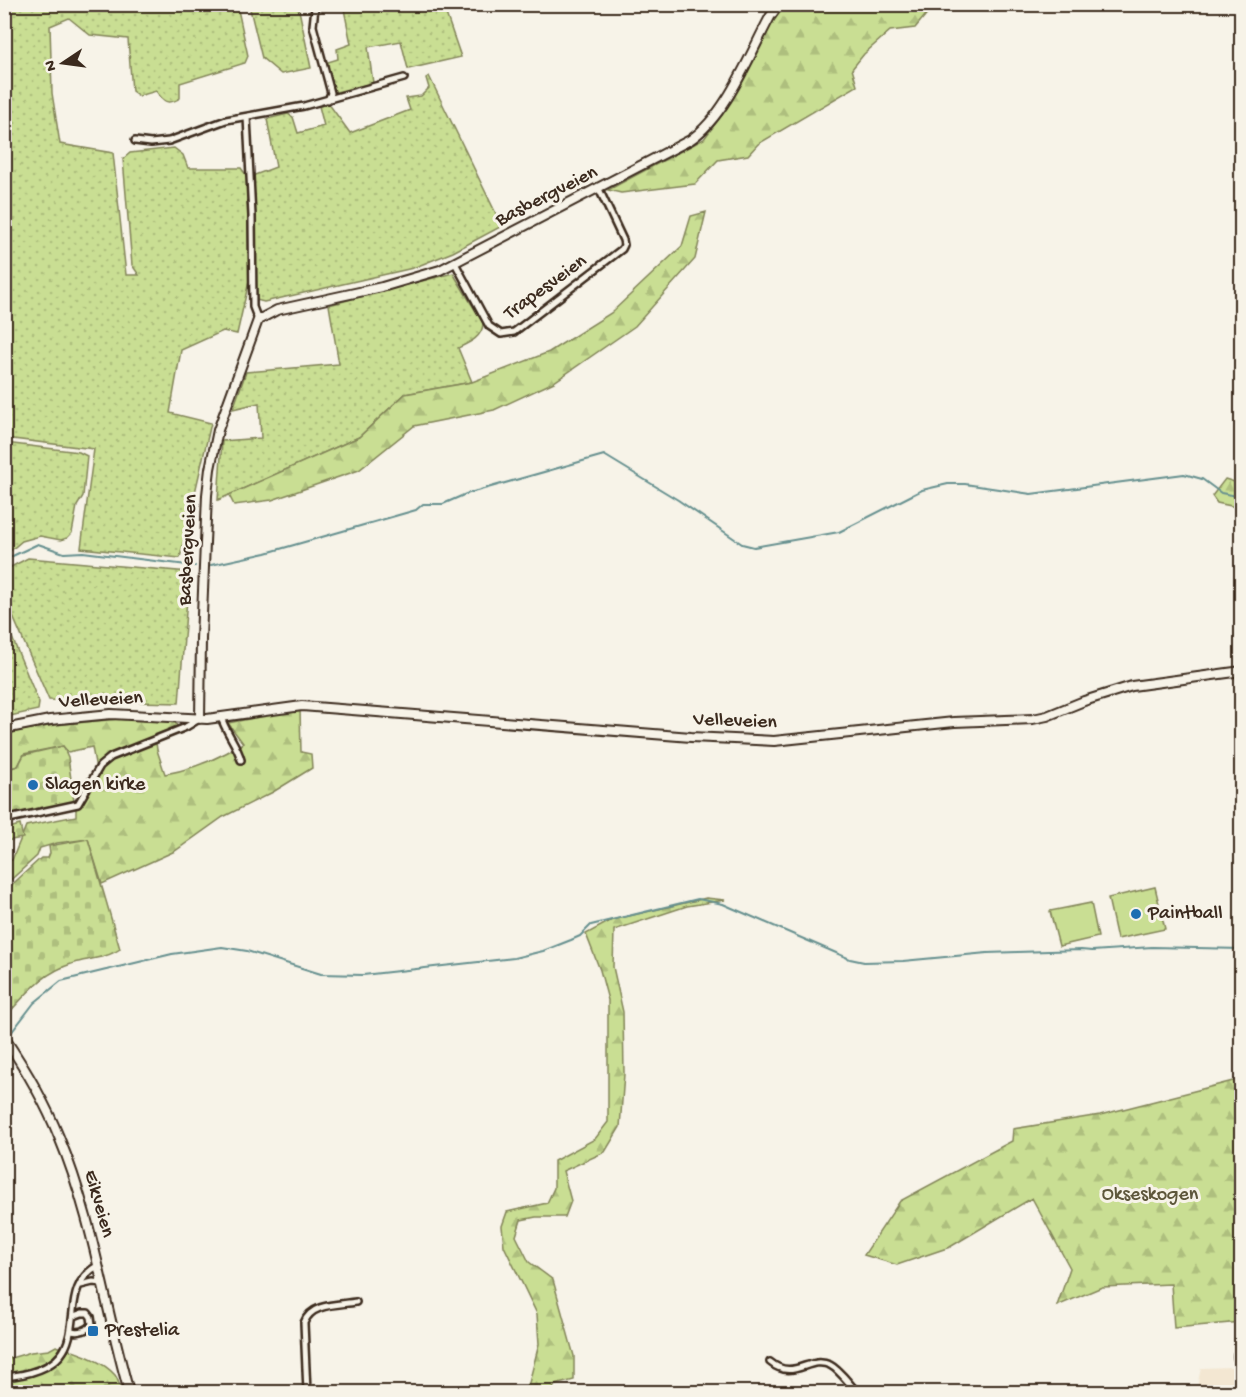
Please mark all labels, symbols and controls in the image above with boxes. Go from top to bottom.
north arrow [33,33,93,93]
text: N [41,58,62,73]
street label: Basbergveien [491,161,602,233]
street label: Trapesveien [499,250,592,326]
street label: Basbergveien [175,493,203,607]
street label: Velleveien [58,687,144,715]
street label: Velleveien [692,709,778,735]
place label: Slagen kirke [45,774,146,797]
marker: Slagen kirke [26,778,40,792]
place label: Paintball [1147,903,1223,926]
marker: Paintball [1129,907,1143,921]
street label: Eikveien [77,1168,119,1241]
park label: Okseskogen [1102,1184,1199,1207]
place label: Prestelia [104,1320,180,1343]
marker: Prestelia [86,1324,100,1338]

